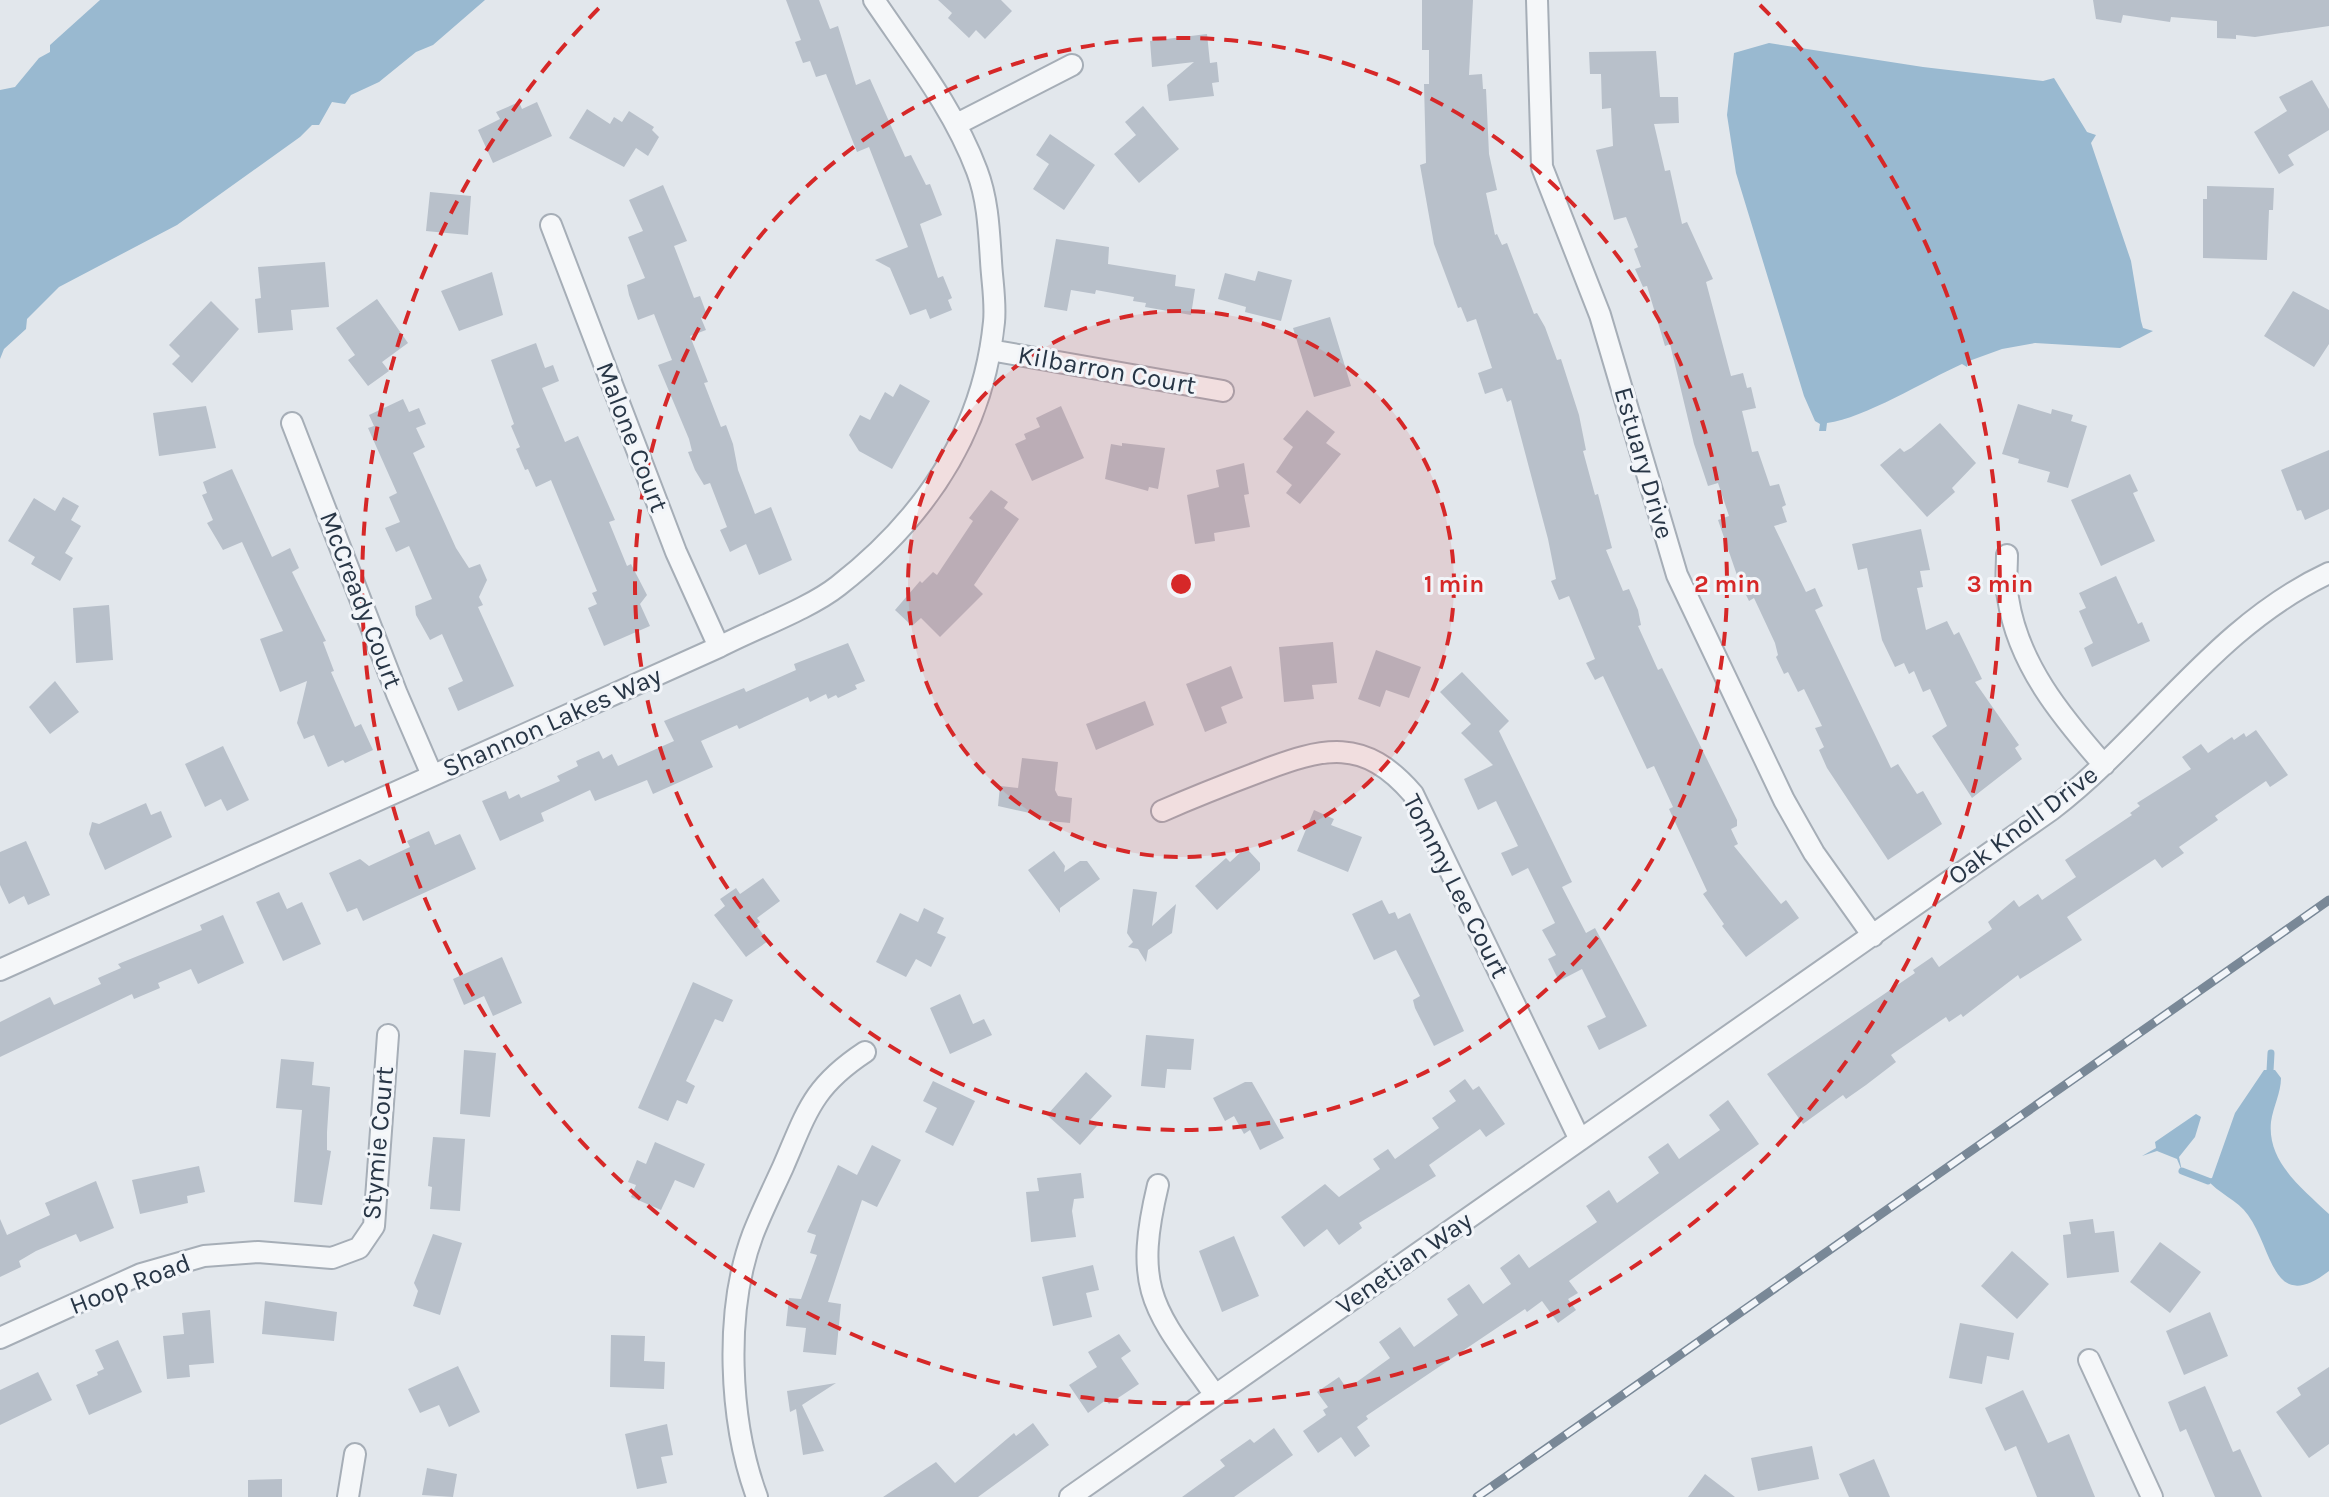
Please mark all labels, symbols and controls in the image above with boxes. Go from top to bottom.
street label: Kilbarron Court [1015,339,1199,401]
street label: Malone Court [589,358,675,517]
street label: Estuary Drive [1608,384,1680,542]
street label: McCready Court [313,507,409,693]
centre of rings [1167,570,1195,598]
text: 1 min [1424,570,1484,598]
text: 2 min [1694,570,1760,598]
text: 3 min [1967,570,2033,598]
street label: Shannon Lakes Way [438,660,666,784]
street label: Oak Knoll Drive [1942,759,2104,891]
street label: Tommy Lee Court [1396,789,1516,983]
street label: Stymie Court [356,1065,400,1221]
street label: Venetian Way [1330,1205,1478,1321]
street label: Hoop Road [65,1247,195,1321]

